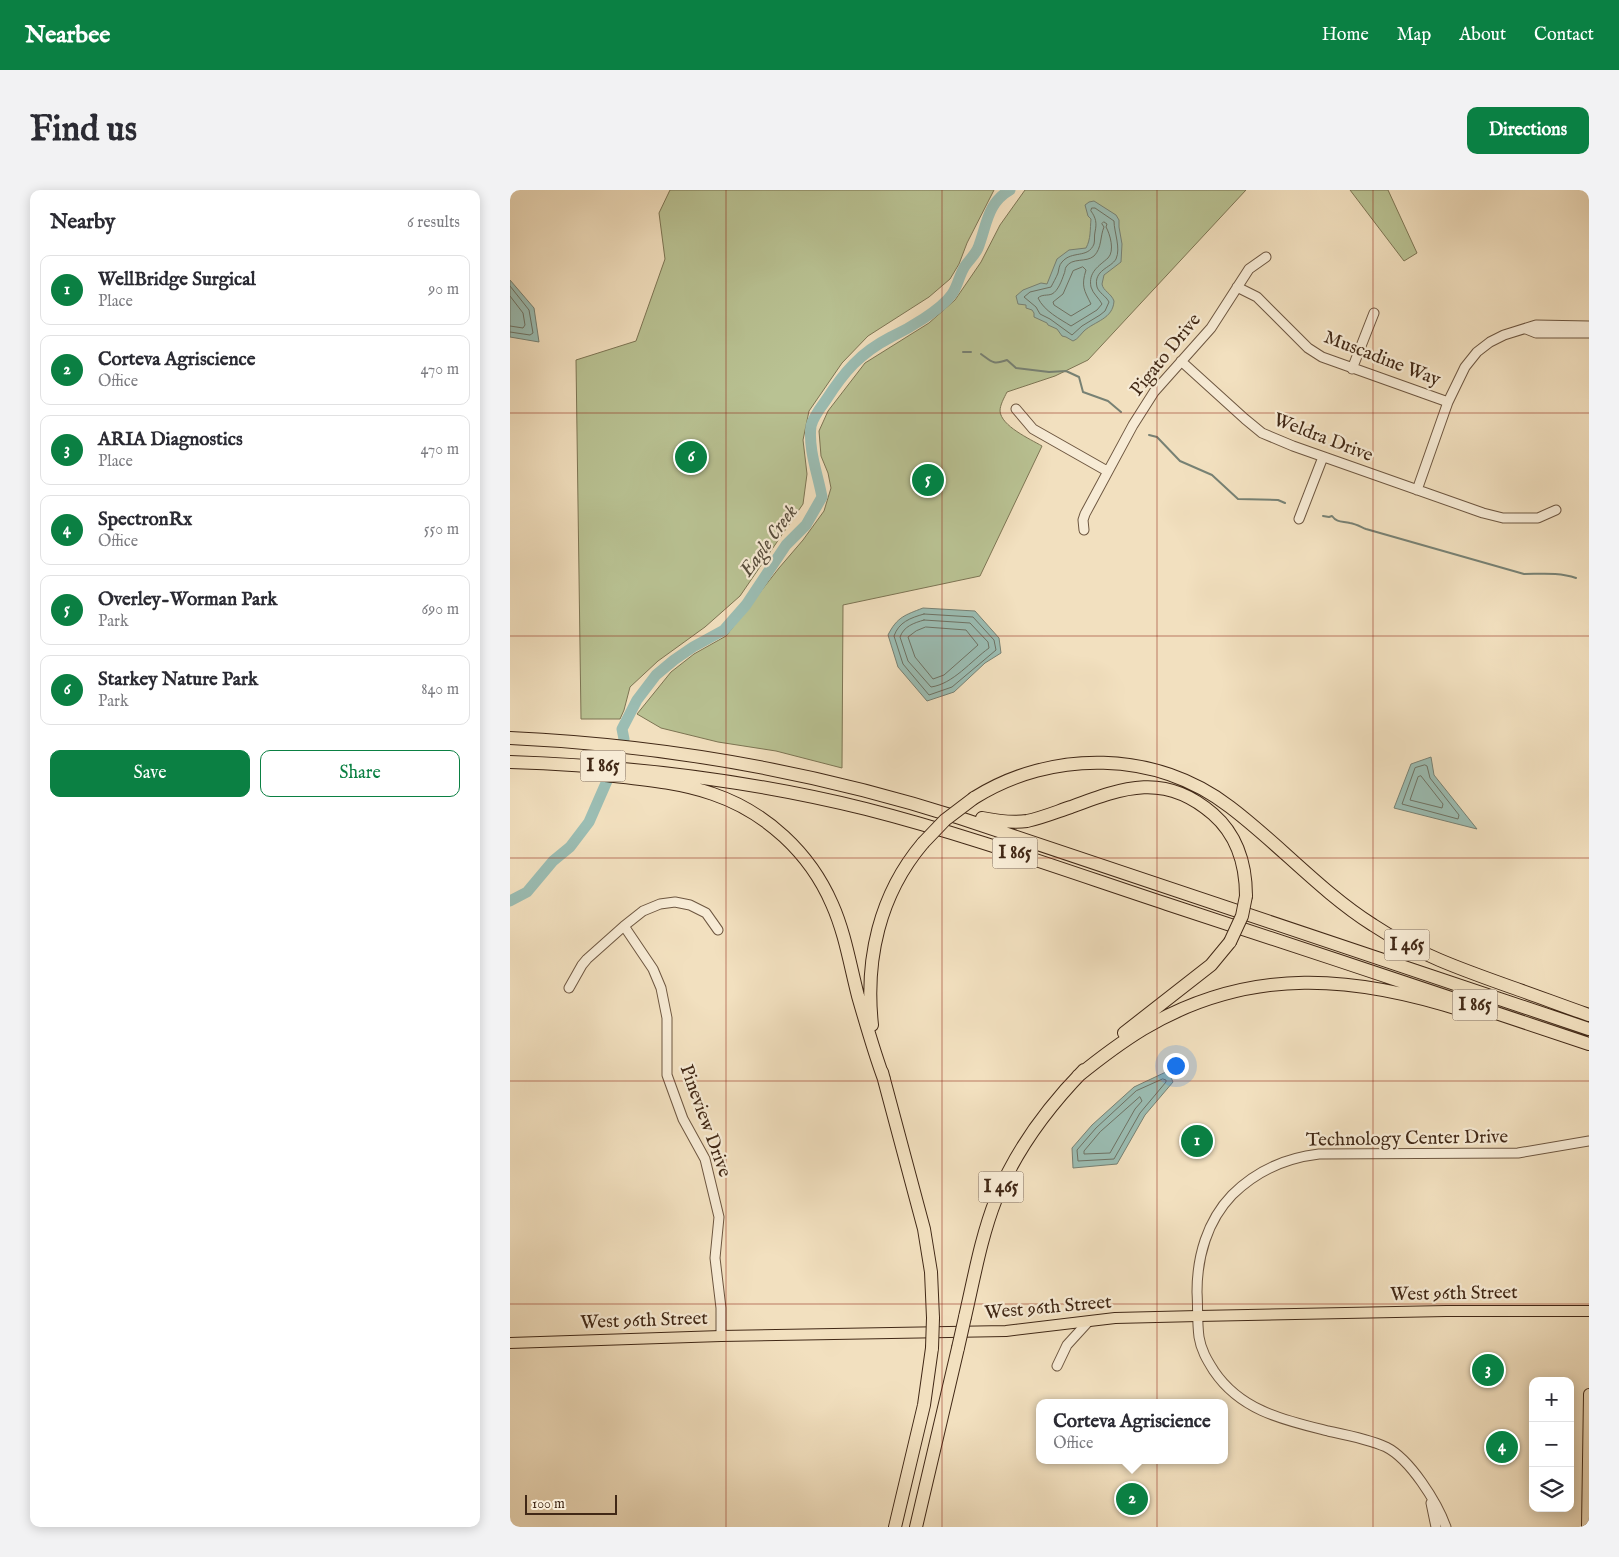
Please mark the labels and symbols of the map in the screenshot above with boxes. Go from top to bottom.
street label: Pigato Drive [1125,308,1207,401]
street label: Muscadine Way [1320,326,1444,392]
street label: Weldra Drive [1270,408,1376,468]
pin: 6 [675,438,707,476]
pin: 5 [912,461,944,499]
water label: Eagle Creek [734,500,804,583]
road number: I 865 [580,750,626,782]
road number: I 865 [992,838,1038,868]
road number: I 465 [1384,930,1430,960]
road number: I 865 [1452,990,1498,1020]
your location [1163,1053,1189,1079]
street label: Pineview Drive [674,1061,737,1181]
pin: 1 [1181,1122,1213,1160]
street label: Technology Center Drive [1306,1125,1509,1153]
road number: I 465 [978,1172,1024,1202]
street label: West 96th Street [1390,1281,1518,1307]
street label: West 96th Street [983,1290,1113,1326]
street label: West 96th Street [580,1307,709,1335]
pin: 3 [1472,1351,1504,1389]
pin: 4 [1486,1428,1518,1466]
pin: 2 [1116,1480,1148,1518]
scale bar [525,1492,618,1515]

